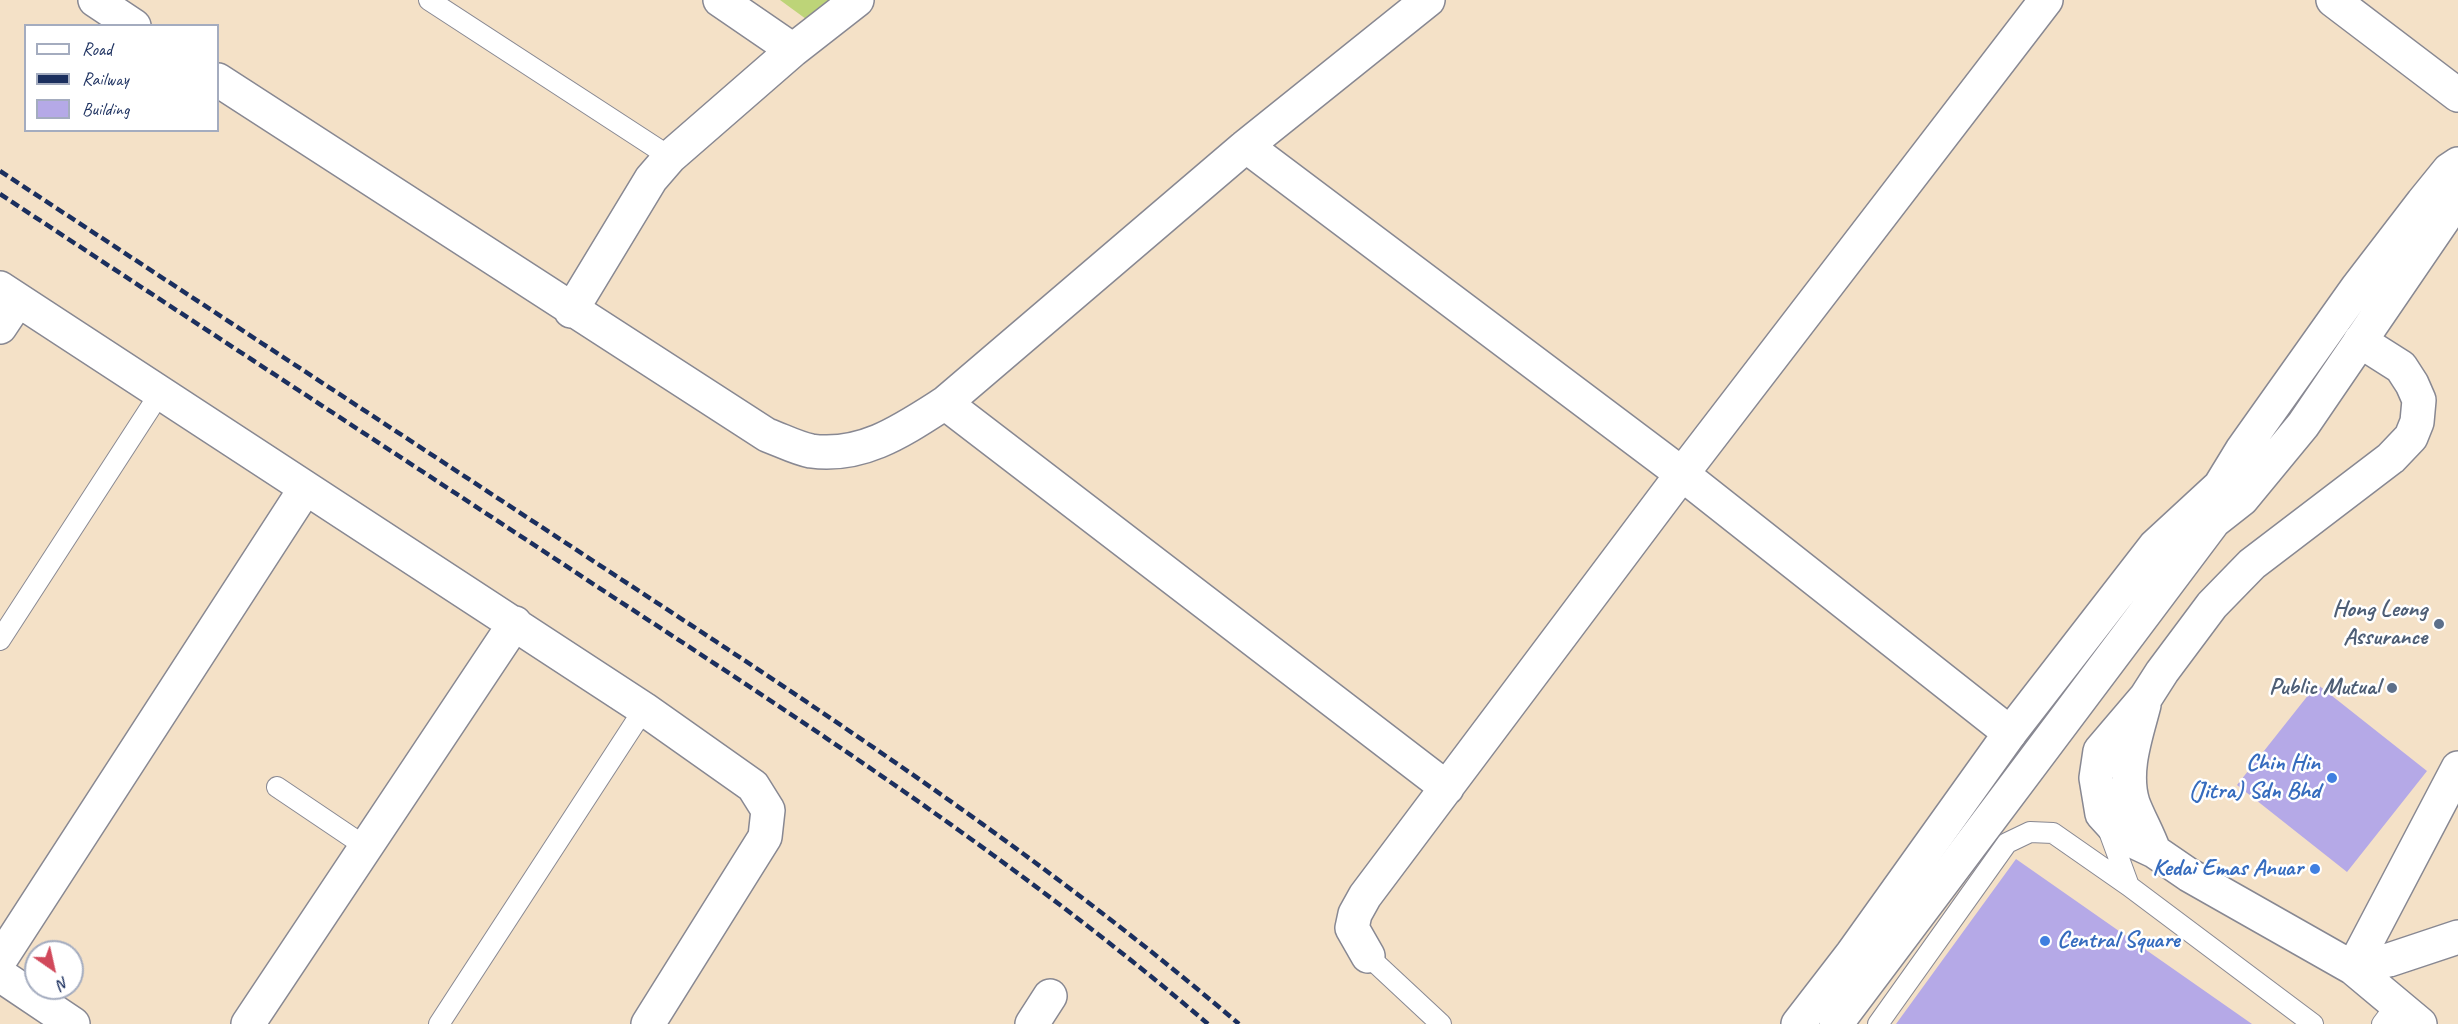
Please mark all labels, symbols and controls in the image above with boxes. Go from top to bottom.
legend [24,24,219,132]
text: Road [82,38,112,60]
text: Railway [82,68,129,90]
text: Building [82,98,129,120]
place label: Hong Leong Assurance [2332,596,2427,652]
marker: Hong Leong Assurance [2432,617,2446,631]
place label: Public Mutual [2269,674,2380,702]
marker: Public Mutual [2385,681,2399,695]
place label: Chin Hin (Jitra) Sdn Bhd [2188,750,2320,806]
marker: Chin Hin (Jitra) Sdn Bhd [2325,771,2339,785]
place label: Kedai Emas Anuar [2152,855,2303,883]
marker: Kedai Emas Anuar [2308,862,2322,876]
place label: Central Square [2057,927,2180,955]
marker: Central Square [2038,934,2052,948]
north arrow [24,940,84,1000]
text: N [53,972,73,994]

